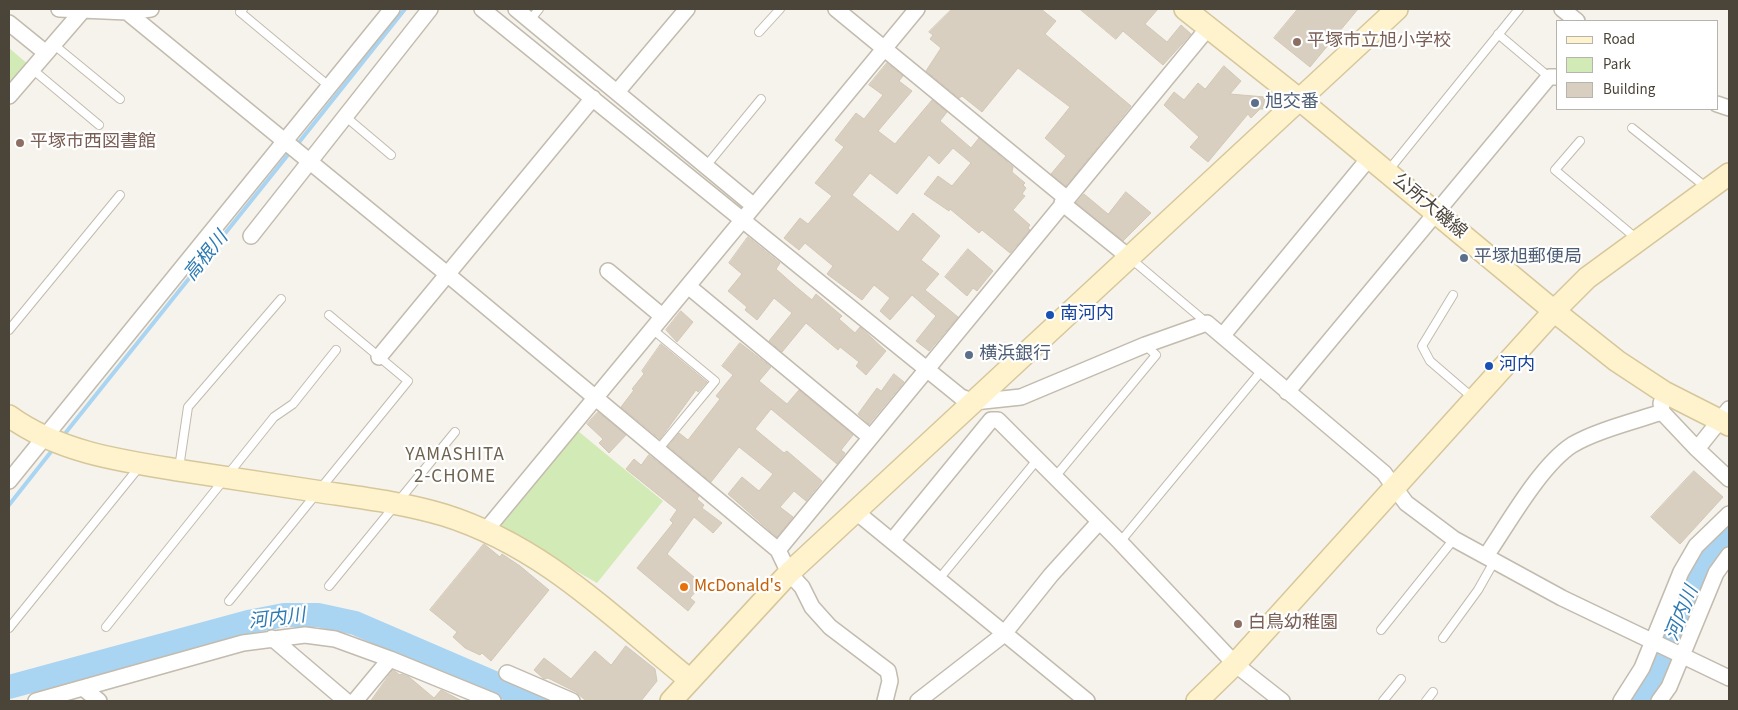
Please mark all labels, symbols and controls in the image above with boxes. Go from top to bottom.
legend [1556,20,1718,110]
text: Road [1603,29,1635,50]
place label: 平塚市立旭小学校 [1307,31,1451,53]
marker: 平塚市立旭小学校 [1291,36,1303,48]
text: Park [1603,54,1631,75]
text: Building [1603,79,1655,100]
place label: 旭交番 [1265,92,1319,114]
marker: 旭交番 [1249,97,1261,109]
place label: 平塚市西図書館 [30,132,156,154]
marker: 平塚市西図書館 [14,137,26,149]
street label: 公所大磯線 [1388,170,1470,244]
water label: 高根川 [180,228,234,286]
place label: 平塚旭郵便局 [1474,247,1582,269]
marker: 平塚旭郵便局 [1458,252,1470,264]
place label: 南河内 [1060,304,1114,326]
marker: 南河内 [1044,309,1056,321]
place label: 横浜銀行 [979,344,1051,366]
marker: 横浜銀行 [963,349,975,361]
place label: 河内 [1499,355,1535,377]
marker: 河内 [1483,360,1495,372]
district label: YAMASHITA 2-CHOME [404,445,506,489]
place label: McDonald's [694,576,781,598]
marker: McDonald's [678,581,690,593]
water label: 河内川 [1662,583,1704,645]
water label: 河内川 [247,605,307,635]
place label: 白鳥幼稚園 [1248,613,1338,635]
marker: 白鳥幼稚園 [1232,618,1244,630]

